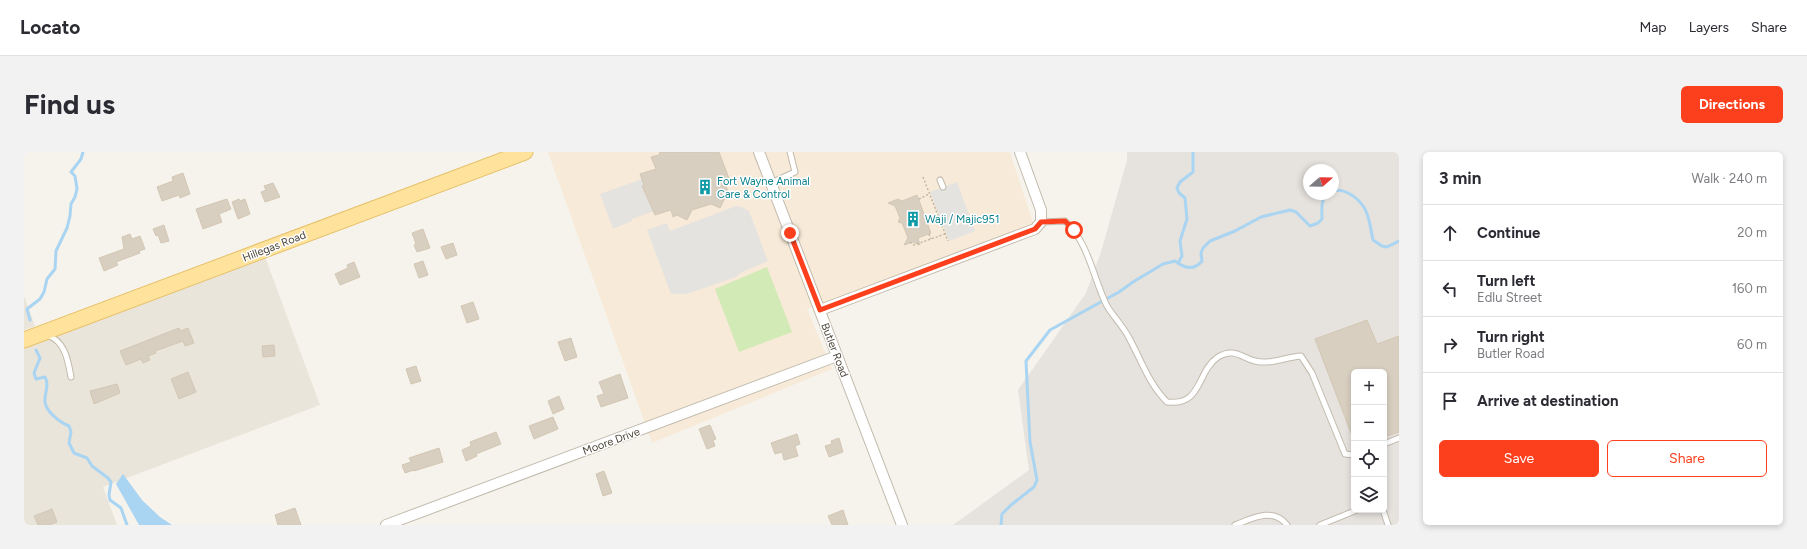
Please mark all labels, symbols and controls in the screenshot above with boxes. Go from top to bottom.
text: Locato [20,16,80,39]
text: Map [1639,19,1667,36]
text: Layers [1689,19,1729,36]
text: Share [1751,19,1787,36]
button: Directions [1681,86,1783,123]
text: Find us [24,87,115,121]
north arrow [1303,164,1339,200]
text: 3 min [1439,168,1481,188]
text: Walk · 240 m [1692,171,1767,186]
place label: Fort Wayne Animal Care & Control [717,175,810,201]
building icon: Fort Wayne Animal Care & Control [696,178,714,196]
building icon: Waji / Majic951 [904,210,922,228]
place label: Waji / Majic951 [925,213,999,226]
route start [1065,221,1083,239]
icon: ahead [1439,222,1461,244]
route end [781,224,799,242]
text: Continue [1477,224,1540,242]
text: 20 m [1737,225,1767,240]
street label: Hillegas Road [241,228,308,265]
text: Turn left [1477,272,1535,290]
icon: left [1439,278,1461,300]
text: 160 m [1732,281,1767,296]
text: Edlu Street [1477,290,1542,305]
street label: Butler Road [818,321,851,379]
text: Turn right [1477,328,1545,346]
icon: right [1439,334,1461,356]
text: 60 m [1737,337,1767,352]
text: Butler Road [1477,346,1545,361]
map controls [1351,369,1387,513]
button: + [1351,369,1387,405]
icon: arrive [1439,390,1461,412]
text: Arrive at destination [1477,392,1618,410]
button: − [1351,405,1387,441]
street label: Moore Drive [581,425,642,458]
button: Save [1439,440,1599,477]
button: Share [1607,440,1767,477]
button: locate [1351,441,1387,477]
button: layers [1351,477,1387,513]

